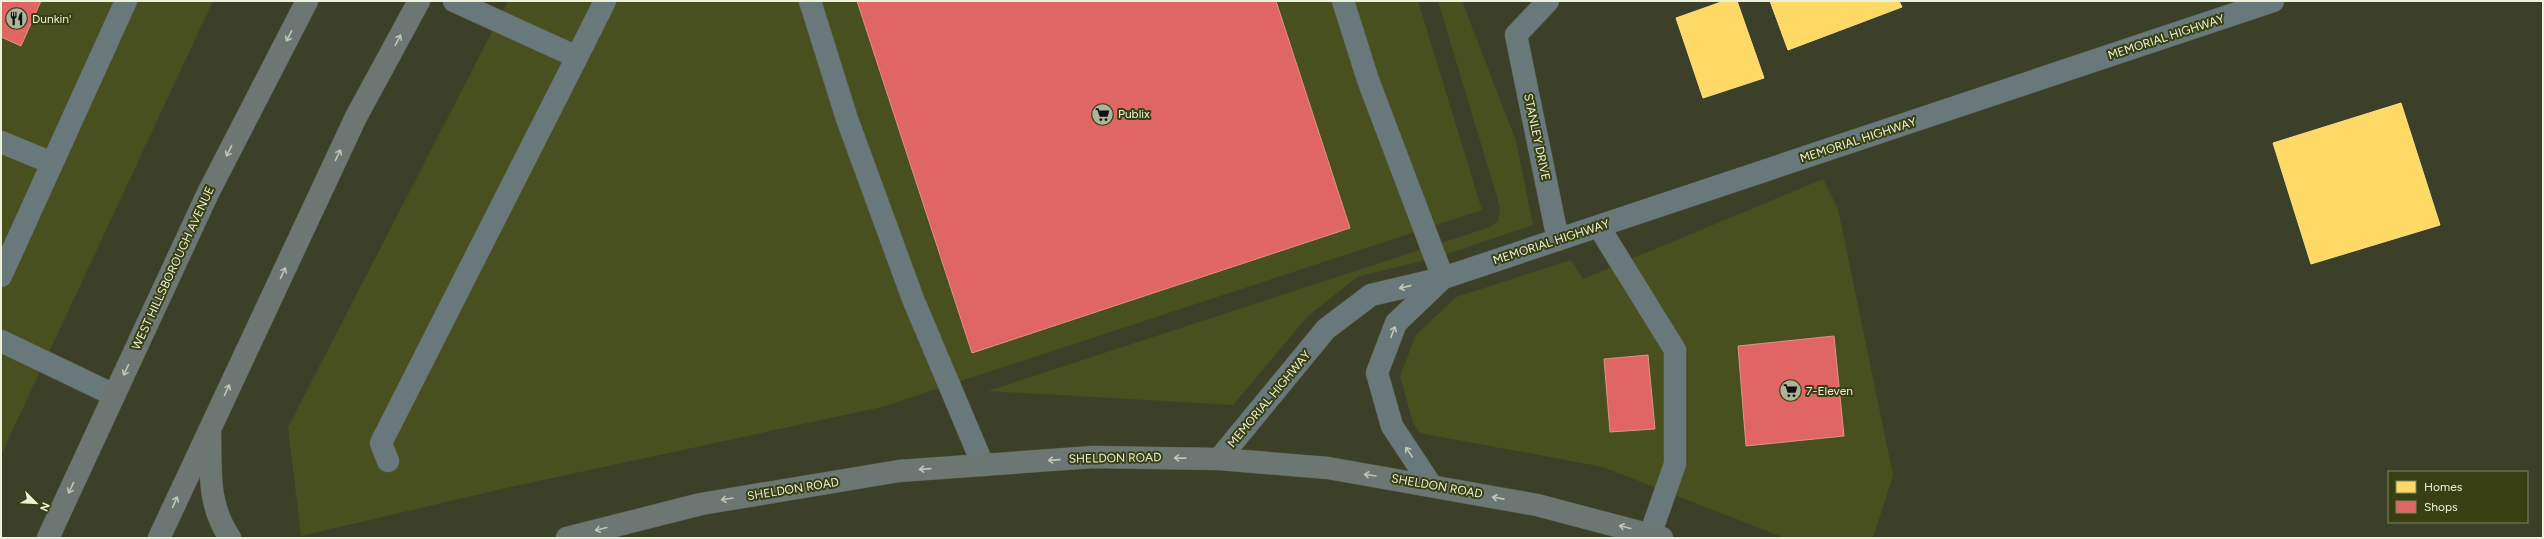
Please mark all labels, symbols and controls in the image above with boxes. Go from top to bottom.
restaurant icon: Dunkin' [4,6,30,32]
street label: MEMORIAL HIGHWAY [2106,11,2227,62]
place label: Dunkin' [32,12,71,26]
one-way arrow [285,30,292,42]
one-way arrow [395,34,403,46]
street label: STANLEY DRIVE [1521,92,1553,182]
supermarket icon: Publix [1090,101,1116,127]
place label: Publix [1118,107,1150,121]
street label: MEMORIAL HIGHWAY [1798,114,1919,165]
one-way arrow [225,145,233,157]
one-way arrow [335,150,342,162]
street label: WEST HILLSBOROUGH AVENUE [129,184,217,352]
street label: MEMORIAL HIGHWAY [1491,216,1612,267]
one-way arrow [280,267,287,279]
one-way arrow [1399,283,1412,291]
one-way arrow [1389,327,1397,339]
street label: MEMORIAL HIGHWAY [1225,347,1314,450]
one-way arrow [122,363,129,375]
supermarket icon: 7-Eleven [1777,378,1803,404]
one-way arrow [224,384,231,396]
place label: 7-Eleven [1806,384,1853,398]
one-way arrow [1405,447,1413,458]
street label: SHELDON ROAD [1069,450,1161,466]
one-way arrow [1174,454,1187,462]
one-way arrow [1048,456,1061,463]
one-way arrow [919,466,932,473]
one-way arrow [1364,471,1377,479]
street label: SHELDON ROAD [1390,471,1484,501]
legend [2388,471,2528,523]
street label: SHELDON ROAD [746,475,840,503]
text: Homes [2424,480,2463,494]
one-way arrow [67,481,74,493]
north arrow [16,483,56,523]
one-way arrow [1492,493,1505,501]
one-way arrow [721,496,734,504]
one-way arrow [172,497,179,509]
text: N [37,500,52,513]
text: Shops [2424,500,2458,514]
one-way arrow [1618,523,1631,531]
one-way arrow [594,526,607,534]

